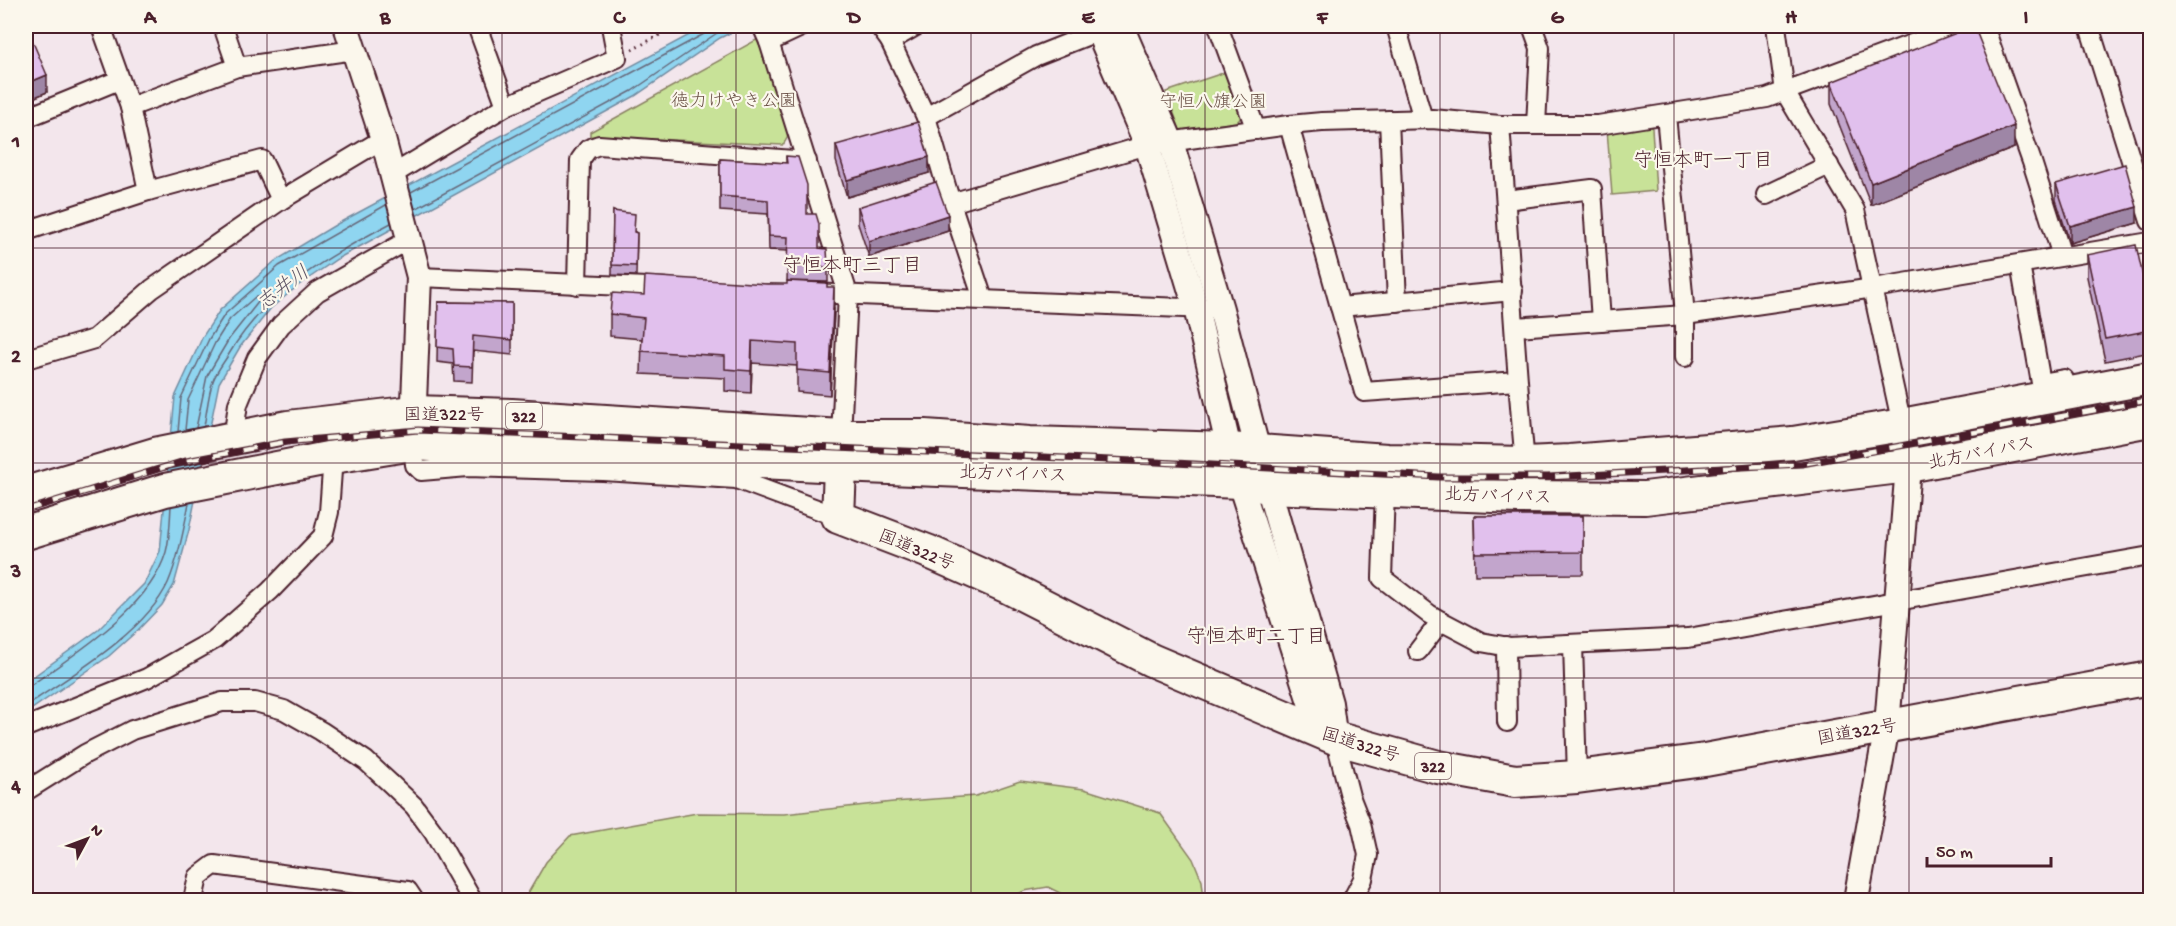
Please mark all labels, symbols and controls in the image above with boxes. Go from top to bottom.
text: A [143,8,158,31]
text: B [379,8,391,31]
text: C [613,8,627,31]
text: D [845,8,861,31]
text: E [1082,8,1096,31]
text: F [1316,8,1329,31]
text: G [1551,8,1565,31]
text: H [1785,8,1797,31]
text: I [2024,8,2029,31]
park label: 徳力けやき公園 [671,91,797,113]
park label: 守恒八旗公園 [1159,92,1267,114]
text: 1 [11,132,20,155]
district label: 守恒本町一丁目 [1633,149,1773,174]
district label: 守恒本町三丁目 [782,254,922,279]
water label: 志井川 [252,261,315,317]
text: 2 [11,347,21,370]
road number: 322 [506,403,542,429]
street label: 国道322号 [404,405,485,427]
street label: 北方バイパス [1927,434,2036,475]
street label: 北方バイパス [959,463,1067,488]
street label: 北方バイパス [1444,485,1552,510]
street label: 国道322号 [875,525,958,576]
text: 3 [10,562,21,585]
district label: 守恒本町二丁目 [1186,625,1326,650]
street label: 国道322号 [1816,715,1899,751]
street label: 国道322号 [1318,724,1402,768]
road number: 322 [1415,753,1451,779]
text: 4 [10,777,21,800]
north arrow [57,809,117,869]
text: N [85,821,107,842]
scale bar [1927,830,2052,868]
text: 50 m [1936,843,1973,864]

